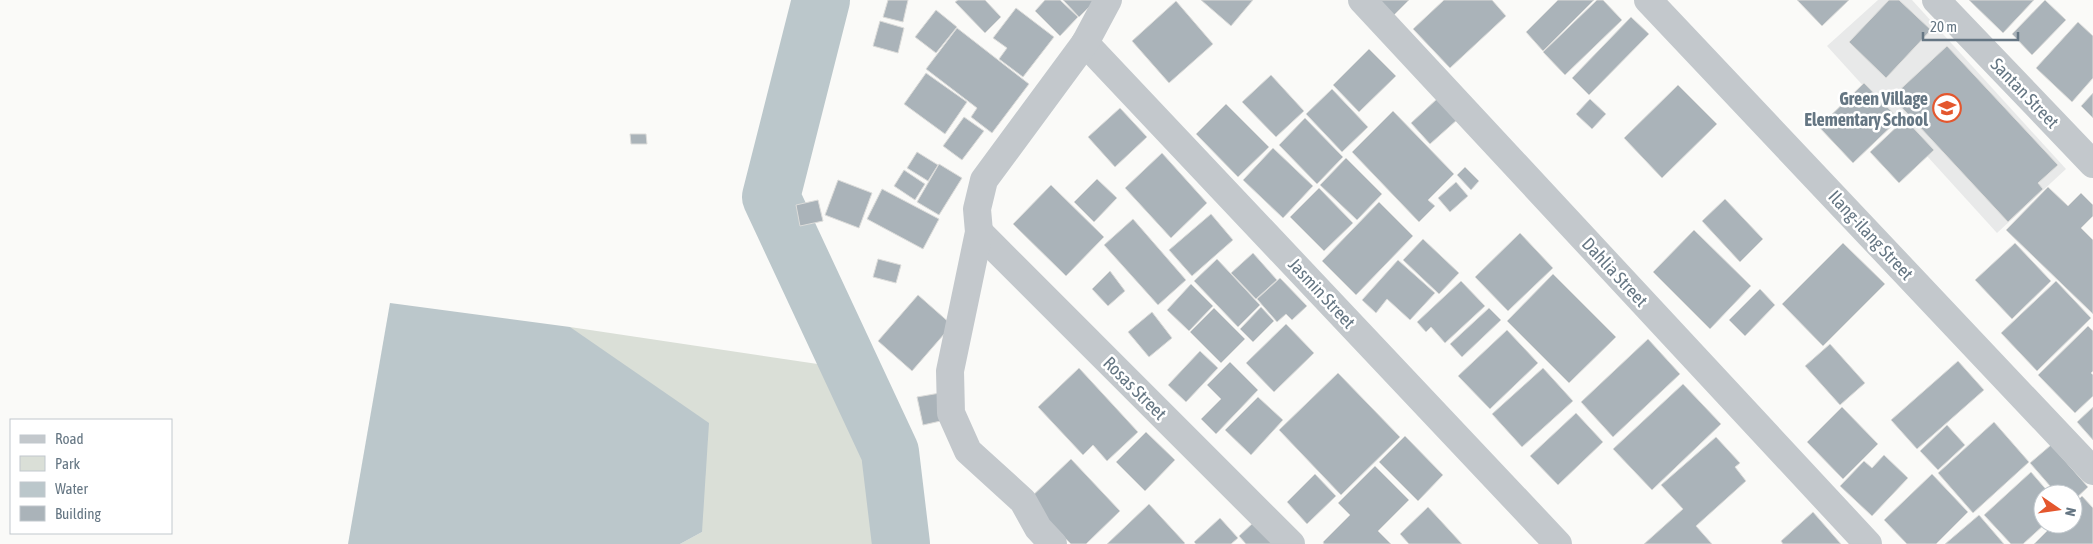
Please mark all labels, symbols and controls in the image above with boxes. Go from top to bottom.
scale bar [1923,10,2018,42]
text: 20 m [1930,18,1957,35]
street label: Santan Street [1987,54,2063,132]
place label: Green Village Elementary School [1804,88,1928,130]
school or university icon: Green Village Elementary School [1932,93,1962,123]
street label: Ilang-ilang Street [1824,186,1918,284]
street label: Dahlia Street [1578,233,1652,311]
street label: Jasmin Street [1284,254,1360,332]
street label: Rosas Street [1099,352,1171,424]
legend [10,419,172,534]
text: Road [55,430,84,447]
text: Park [55,455,80,472]
text: Water [55,480,88,497]
north arrow [2033,484,2083,534]
text: Building [55,505,101,522]
text: N [2062,506,2079,518]

